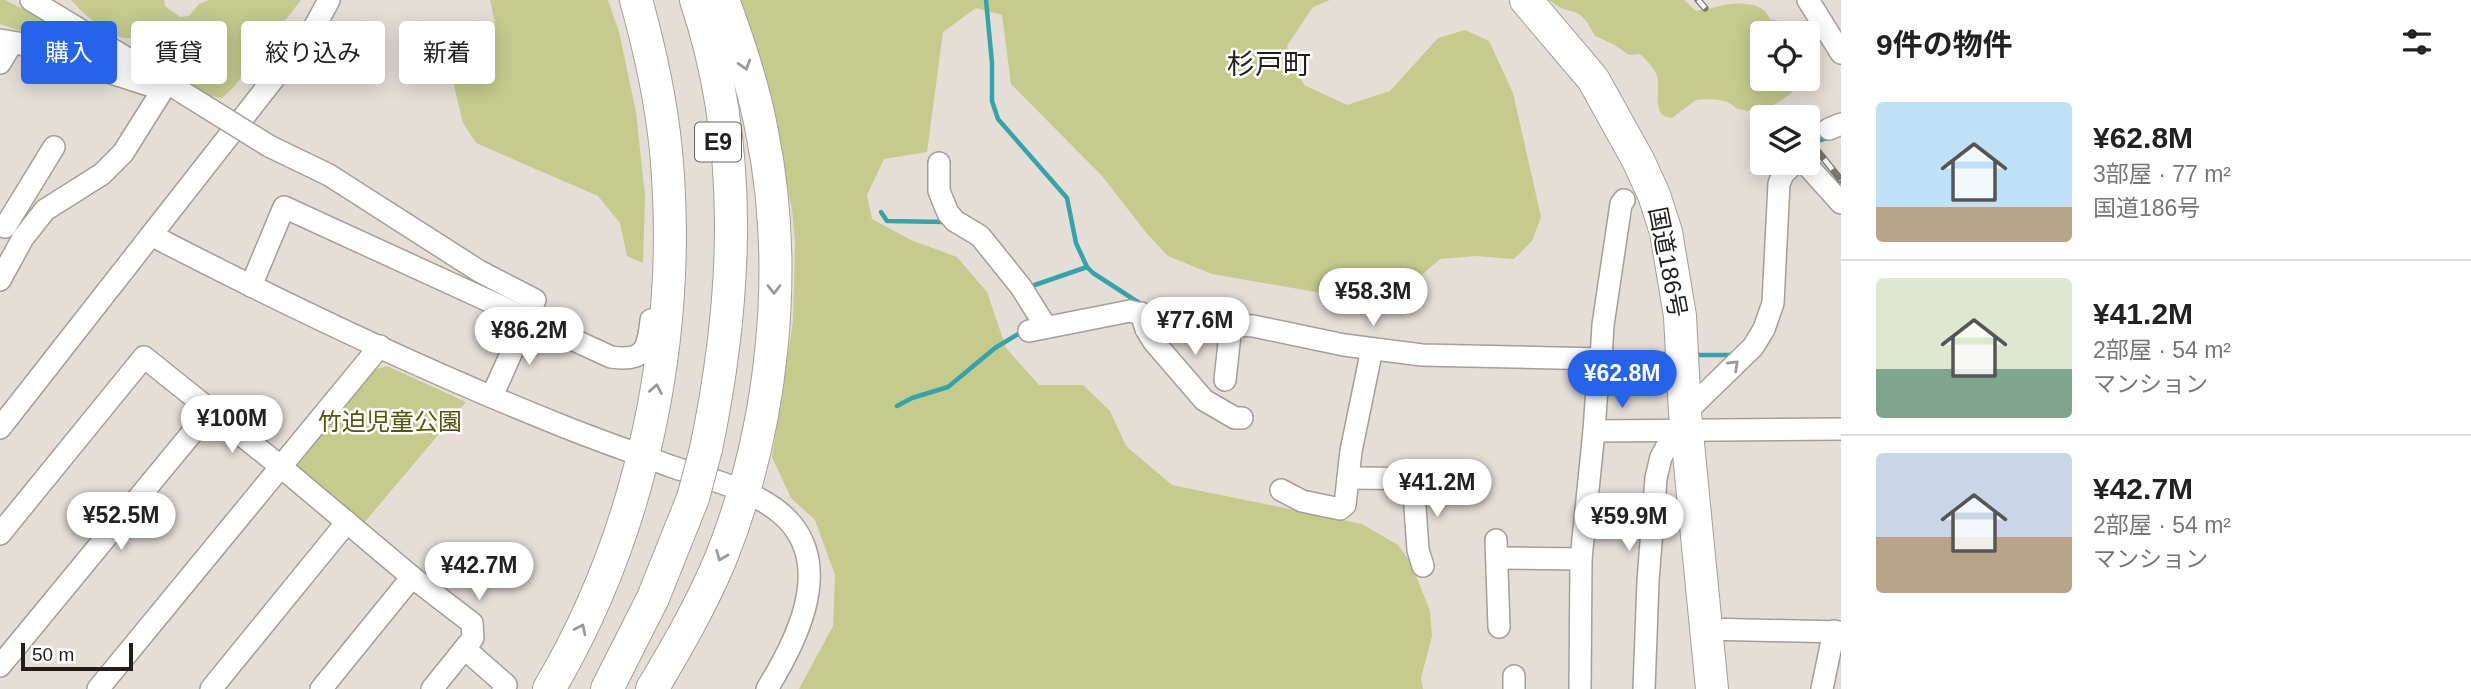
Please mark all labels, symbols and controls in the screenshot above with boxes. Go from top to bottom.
chip: 購入 [21,21,117,84]
chip: 賃貸 [131,21,227,84]
chip: 絞り込み [241,21,385,84]
chip: 新着 [399,21,495,84]
map controls [1750,21,1820,175]
button: locate [1750,21,1820,91]
icon: filters [2398,23,2436,61]
text: 9件の物件 [1876,28,2013,61]
district label: 杉戸町 [1227,49,1311,80]
one-way arrow [736,58,751,70]
button: layers [1750,105,1820,175]
text: ¥62.8M [2093,121,2193,154]
road number: E9 [695,122,741,162]
icon: home [1932,130,2016,214]
text: 3部屋 · 77 m² [2093,161,2231,187]
text: 国道186号 [2093,195,2200,221]
street label: 国道186号 [1644,204,1692,320]
pin: ¥58.3M [1316,268,1430,328]
text: ¥58.3M [1335,278,1411,304]
one-way arrow [766,284,782,295]
text: ¥41.2M [2093,297,2193,330]
pin: ¥77.6M [1138,298,1252,357]
icon: home [1932,306,2016,390]
text: ¥77.6M [1157,307,1233,333]
pin: ¥86.2M [472,308,586,367]
text: ¥86.2M [491,317,567,343]
text: 2部屋 · 54 m² [2093,337,2231,363]
pin: ¥62.8M [1565,350,1679,410]
text: ¥62.8M [1584,360,1660,386]
one-way arrow [1725,360,1738,373]
text: マンション [2093,371,2208,397]
one-way arrow [648,383,663,395]
pin: ¥100M [183,396,281,455]
text: ¥100M [197,405,267,431]
park label: 竹迫児童公園 [318,408,462,435]
pin: ¥41.2M [1380,460,1494,519]
text: ¥41.2M [1399,469,1475,495]
text: ¥42.7M [2093,472,2193,505]
icon: home [1932,481,2016,565]
pin: ¥52.5M [64,492,178,552]
pin: ¥59.9M [1572,494,1686,553]
text: ¥52.5M [83,502,159,528]
text: ¥59.9M [1591,503,1667,529]
text: 2部屋 · 54 m² [2093,512,2231,538]
pin: ¥42.7M [422,542,536,602]
text: マンション [2093,546,2208,572]
one-way arrow [716,549,730,561]
text: ¥42.7M [441,552,517,578]
one-way arrow [573,624,587,636]
scale bar [21,640,133,672]
text: 50 m [32,644,74,665]

